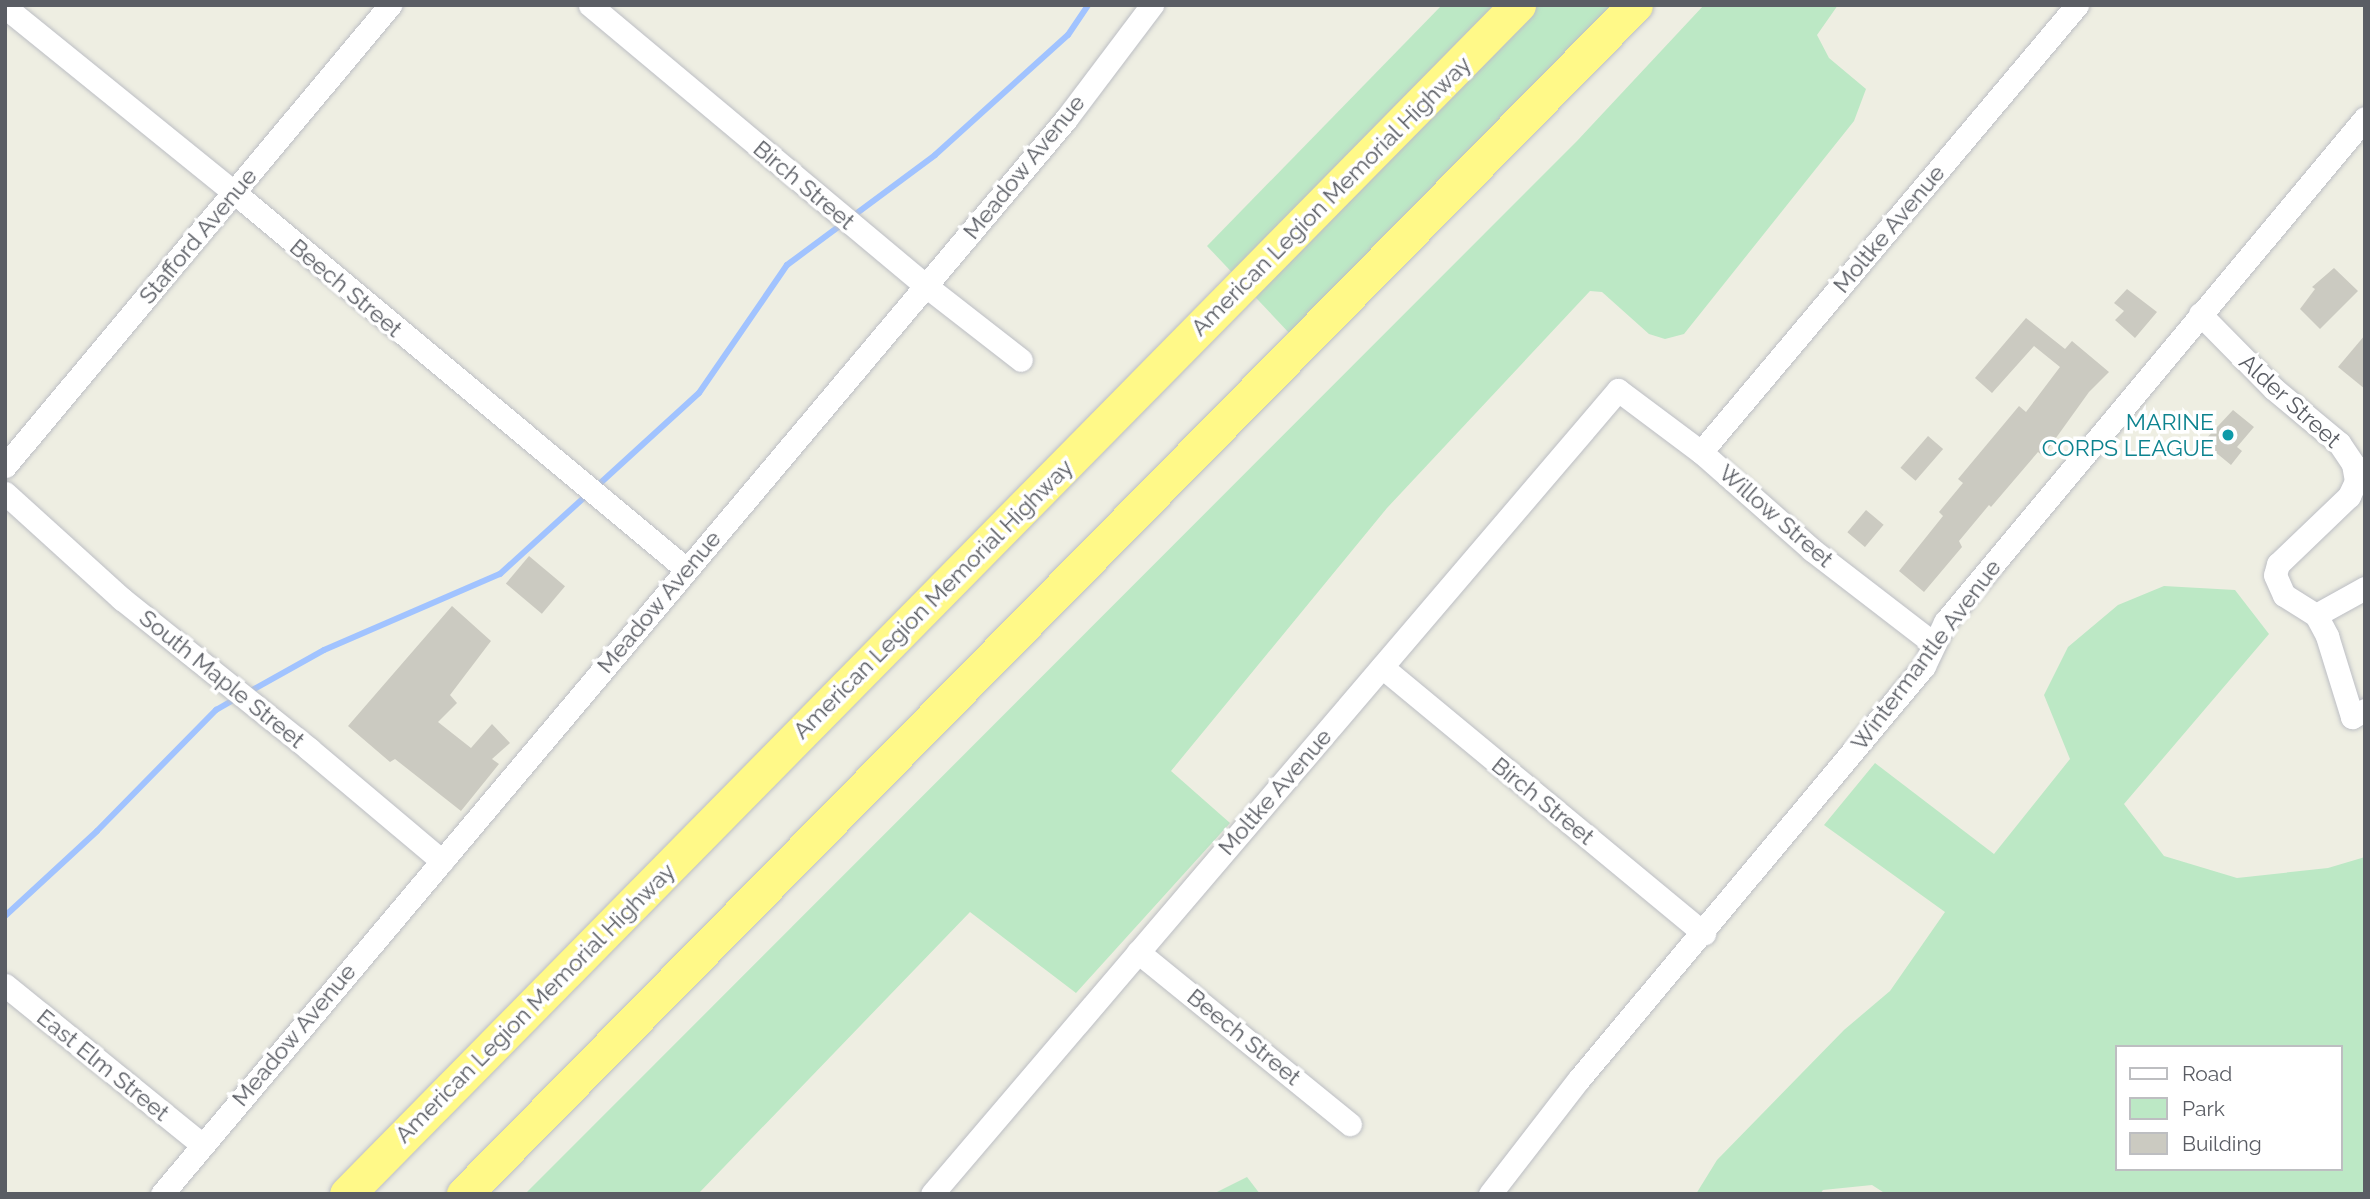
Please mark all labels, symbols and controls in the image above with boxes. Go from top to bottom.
street label: American Legion Memorial Highway [1185,50,1477,342]
street label: Meadow Avenue [957,89,1091,245]
street label: Birch Street [748,135,860,235]
street label: Moltke Avenue [1827,159,1951,299]
street label: Stafford Avenue [133,162,263,310]
street label: Beech Street [284,233,408,343]
street label: Alder Street [2233,348,2347,454]
place label: MARINE CORPS LEAGUE [2042,408,2214,462]
marker: MARINE CORPS LEAGUE [2220,427,2236,443]
street label: American Legion Memorial Highway [787,453,1079,745]
street label: Willow Street [1713,459,1839,573]
street label: Meadow Avenue [591,525,727,679]
street label: Wintermantle Avenue [1845,554,2007,756]
street label: South Maple Street [134,604,310,754]
street label: Moltke Avenue [1212,723,1338,861]
street label: Birch Street [1486,751,1600,851]
street label: American Legion Memorial Highway [389,857,681,1149]
street label: Meadow Avenue [226,958,362,1112]
street label: Beech Street [1182,983,1306,1091]
street label: East Elm Street [31,1003,175,1127]
legend [2114,1045,2342,1171]
text: Road [2182,1061,2232,1086]
text: Park [2182,1096,2225,1121]
text: Building [2182,1131,2262,1156]

